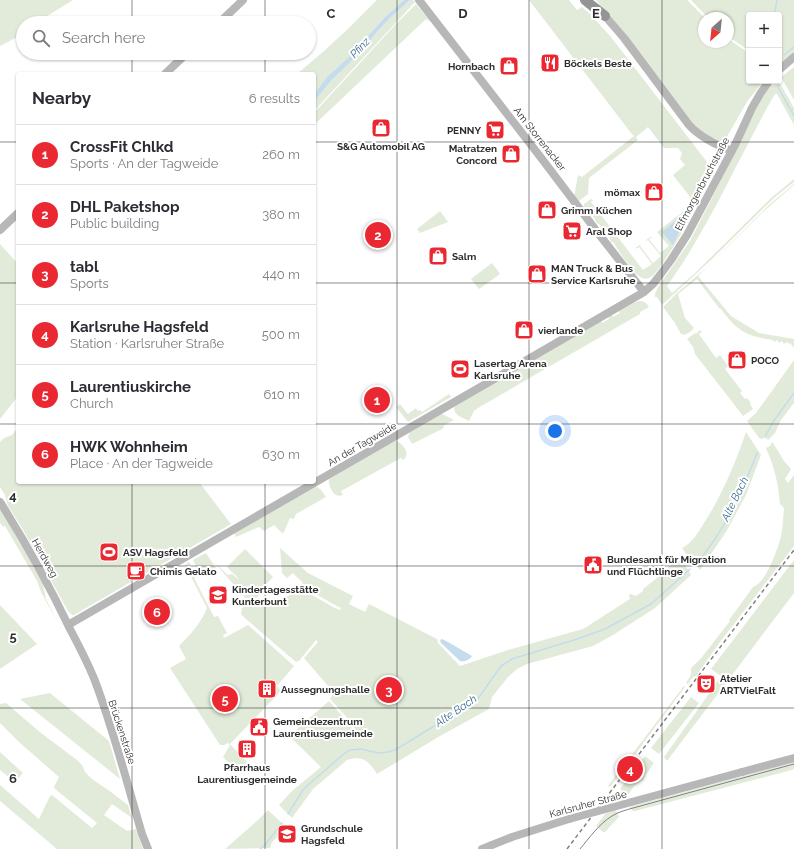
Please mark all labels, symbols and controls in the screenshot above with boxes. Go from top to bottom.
text: C [327,6,336,21]
text: D [458,6,468,21]
text: E [592,6,600,21]
north arrow [698,12,734,48]
map controls [746,12,782,84]
button: + [746,12,782,48]
search box [16,16,316,60]
icon: search [30,27,52,49]
text: Search here [62,29,145,47]
water label: Pfinz [347,34,373,61]
button: − [746,48,782,84]
restaurant icon: Böckels Beste [539,52,561,74]
shop icon: Hornbach [498,55,520,77]
place label: Böckels Beste [564,58,632,69]
place label: Hornbach [448,61,495,72]
text: Nearby [32,88,91,108]
text: 6 results [249,91,300,106]
street label: Am Storrenacker [512,105,569,173]
shop icon: S&G Automobil AG [370,117,392,139]
supermarket icon: PENNY [484,119,506,141]
place label: PENNY [447,125,481,136]
street label: Elfmorgenbruchstraße [673,135,731,232]
text: CrossFit Chlkd [70,138,173,156]
place label: S&G Automobil AG [337,141,425,152]
place label: Matratzen Concord [449,143,498,166]
shop icon: Matratzen Concord [500,143,522,165]
text: 1 [42,147,48,162]
text: 260 m [262,147,300,162]
text: Sports · An der Tagweide [70,156,218,171]
shop icon: mömax [643,181,665,203]
place label: mömax [604,187,641,198]
text: DHL Paketshop [70,198,179,216]
shop icon: Grimm Küchen [536,199,558,221]
place label: Grimm Küchen [561,205,632,216]
text: 2 [41,207,49,222]
text: 380 m [262,207,300,222]
text: Public building [70,216,159,231]
pin: 2 [365,220,391,250]
supermarket icon: Aral Shop [561,220,583,242]
place label: Aral Shop [586,226,633,237]
shop icon: Salm [427,245,449,267]
place label: Salm [452,251,476,262]
text: tabl [70,258,99,276]
shop icon: MAN Truck & Bus Service Karlsruhe [526,263,548,285]
place label: MAN Truck & Bus Service Karlsruhe [551,263,635,286]
text: 3 [41,267,49,282]
text: 440 m [263,267,300,282]
text: Sports [70,276,109,291]
text: Karlsruhe Hagsfeld [70,318,209,336]
shop icon: vierlande [513,319,535,341]
place label: vierlande [538,325,583,336]
text: 4 [41,327,49,342]
text: 500 m [262,327,300,342]
text: Station · Karlsruher Straße [70,336,224,351]
shop icon: POCO [726,349,748,371]
place label: POCO [751,355,780,366]
sports icon: Lasertag Arena Karlsruhe [449,358,471,380]
place label: Lasertag Arena Karlsruhe [474,358,547,381]
text: Laurentiuskirche [70,378,191,396]
pin: 1 [364,385,390,415]
text: 5 [41,387,49,402]
text: 610 m [263,387,300,402]
text: Church [70,396,113,411]
street label: An der Tagweide [326,420,398,468]
your location [545,421,565,441]
text: HWK Wohnheim [70,438,188,456]
text: 6 [41,447,49,462]
text: 630 m [262,447,300,462]
text: Place · An der Tagweide [70,456,213,471]
water label: Alte Bach [718,475,751,524]
text: 4 [9,488,17,503]
street label: Herdweg [30,537,60,579]
sports icon: ASV Hagsfeld [98,541,120,563]
place label: ASV Hagsfeld [123,547,189,558]
public building icon: Bundesamt für Migration und Flüchtlinge [582,554,604,576]
place label: Bundesamt für Migration und Flüchtlinge [607,554,726,577]
cafe icon: Chimis Gelato [125,560,147,582]
place label: Chimis Gelato [150,566,217,577]
school or university icon: Kindertagesstätte Kunterbunt [207,584,229,606]
place label: Kindertagesstätte Kunterbunt [232,584,318,607]
pin: 6 [144,597,170,627]
text: 5 [9,629,17,644]
theatre icon: Atelier ARTVielFalt [695,673,717,695]
place label: Atelier ARTVielFalt [720,673,776,696]
pin: 3 [376,675,402,705]
building icon: Aussegnungshalle [256,678,278,700]
pin: 5 [212,684,238,714]
place label: Aussegnungshalle [281,684,370,695]
water label: Alte Bach [432,692,479,730]
street label: Brückenstraße [106,699,138,766]
public building icon: Gemeindezentrum Laurentiusgemeinde [248,716,270,738]
place label: Gemeindezentrum Laurentiusgemeinde [273,716,373,739]
building icon: Pfarrhaus Laurentiusgemeinde [236,738,258,760]
pin: 4 [617,754,643,784]
place label: Pfarrhaus Laurentiusgemeinde [197,762,297,785]
text: 6 [9,771,17,786]
street label: Karlsruher Straße [548,788,628,820]
school or university icon: Grundschule Hagsfeld [276,823,298,845]
place label: Grundschule Hagsfeld [301,823,363,846]

